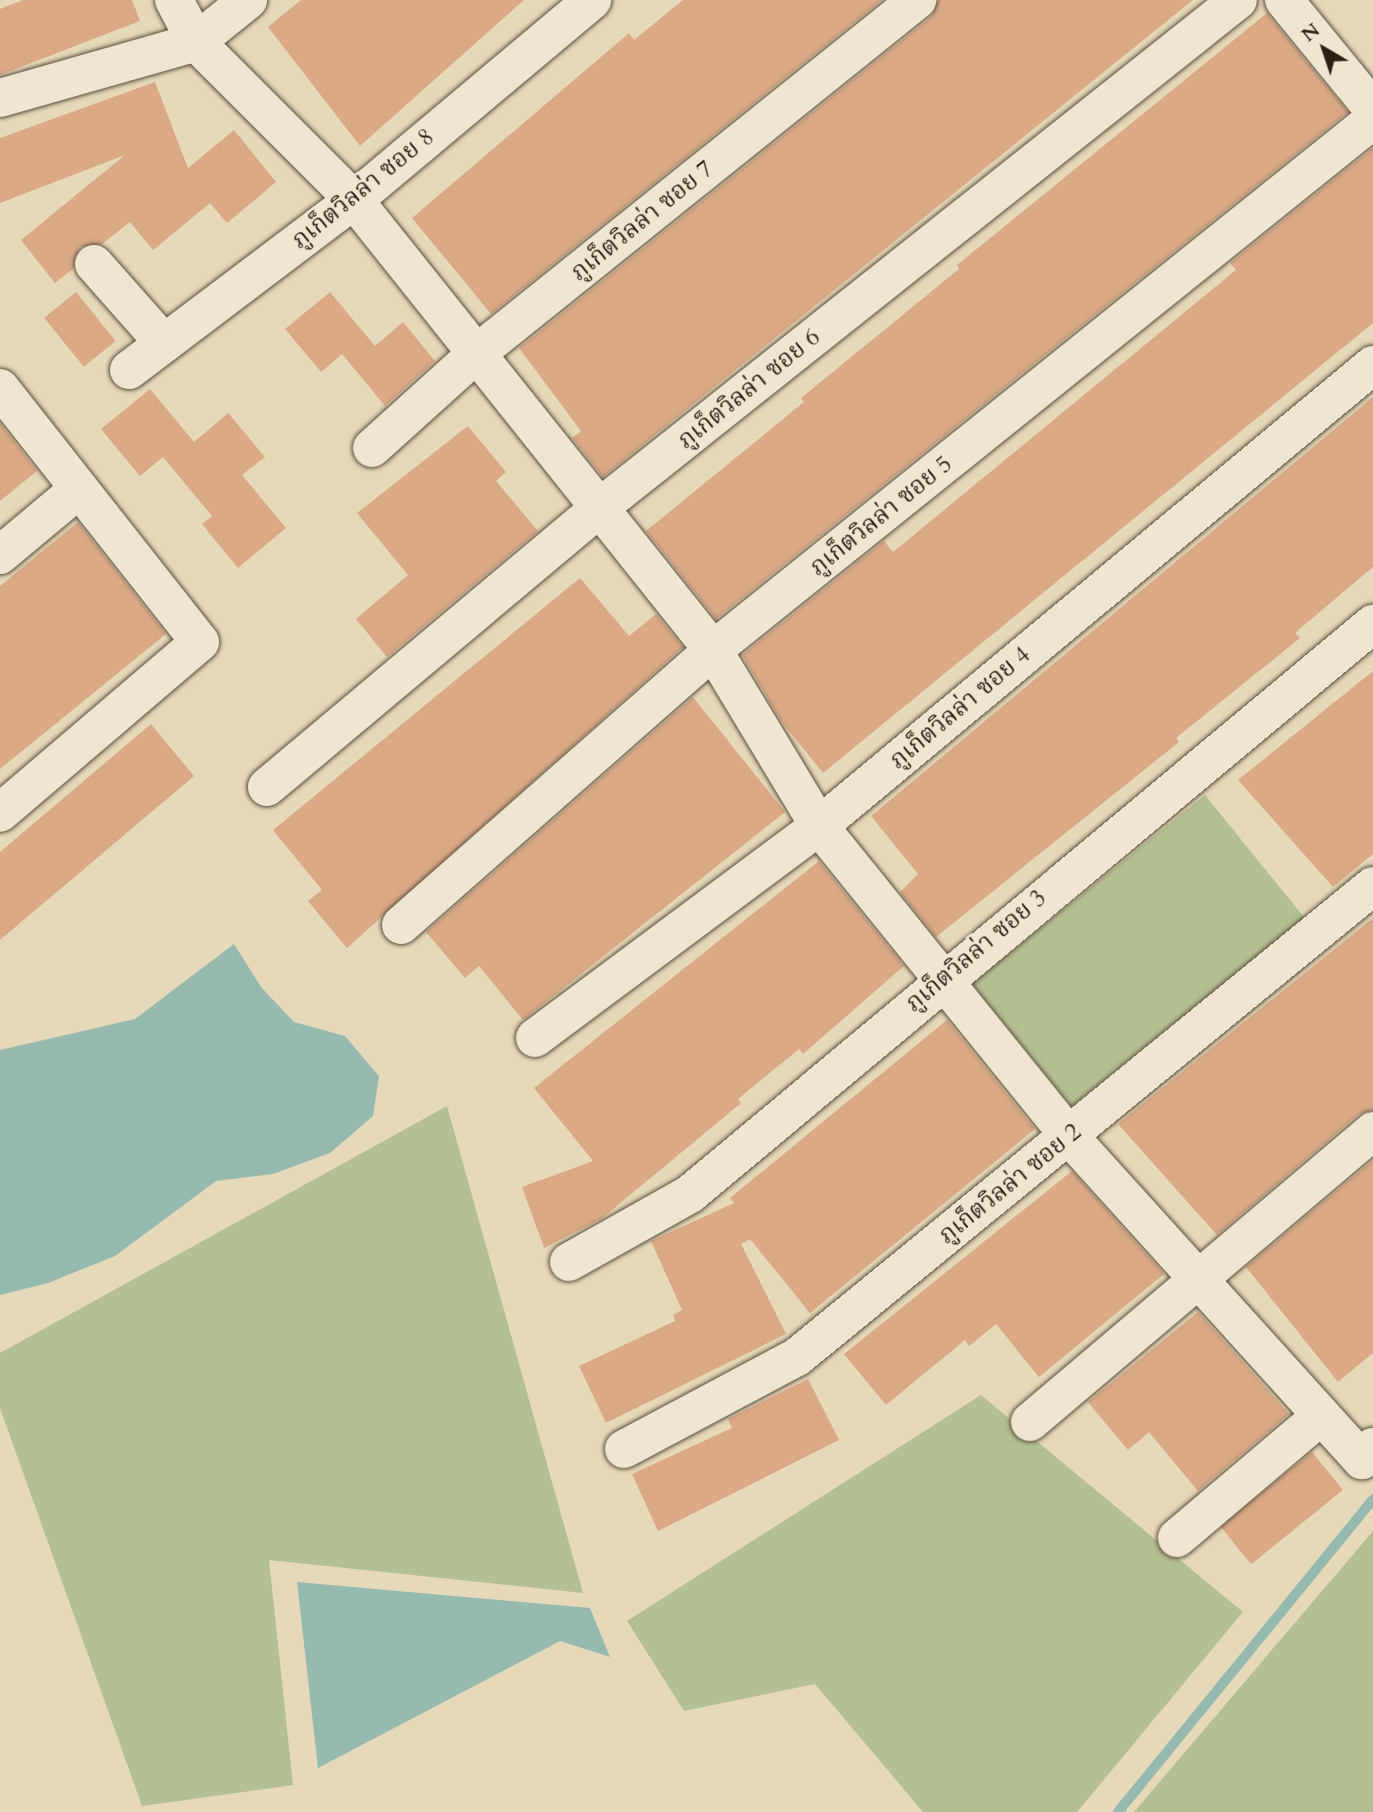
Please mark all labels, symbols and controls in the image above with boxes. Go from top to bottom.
north arrow [1289,14,1359,84]
text: N [1296,17,1325,48]
street label: ภูเก็ตวิลล่า ซอย 8 [286,123,440,255]
street label: ภูเก็ตวิลล่า ซอย 7 [565,155,719,287]
street label: ภูเก็ตวิลล่า ซอย 6 [672,323,826,455]
street label: ภูเก็ตวิลล่า ซอย 5 [804,450,958,582]
street label: ภูเก็ตวิลล่า ซอย 4 [884,641,1036,775]
street label: ภูเก็ตวิลล่า ซอย 3 [900,884,1052,1018]
street label: ภูเก็ตวิลล่า ซอย 2 [933,1118,1087,1250]

